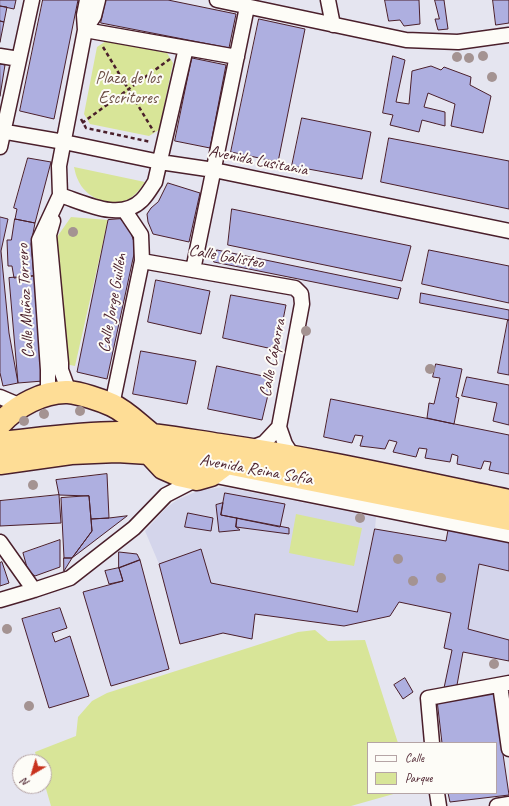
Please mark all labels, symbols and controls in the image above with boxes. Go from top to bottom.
park label: Plaza de los Escritores [95,69,161,109]
street label: Avenida Lusitania [207,141,309,181]
street label: Calle Galisteo [187,240,265,274]
street label: Calle Muñoz Torrero [13,243,39,359]
street label: Calle Jorge Guillén [94,252,132,354]
street label: Calle Cáparra [255,317,291,399]
street label: Avenida Reina Sofía [198,450,314,490]
legend [367,742,497,794]
text: Calle [405,750,424,766]
north arrow [12,754,52,794]
text: Parque [405,770,433,786]
text: N [18,775,32,790]

